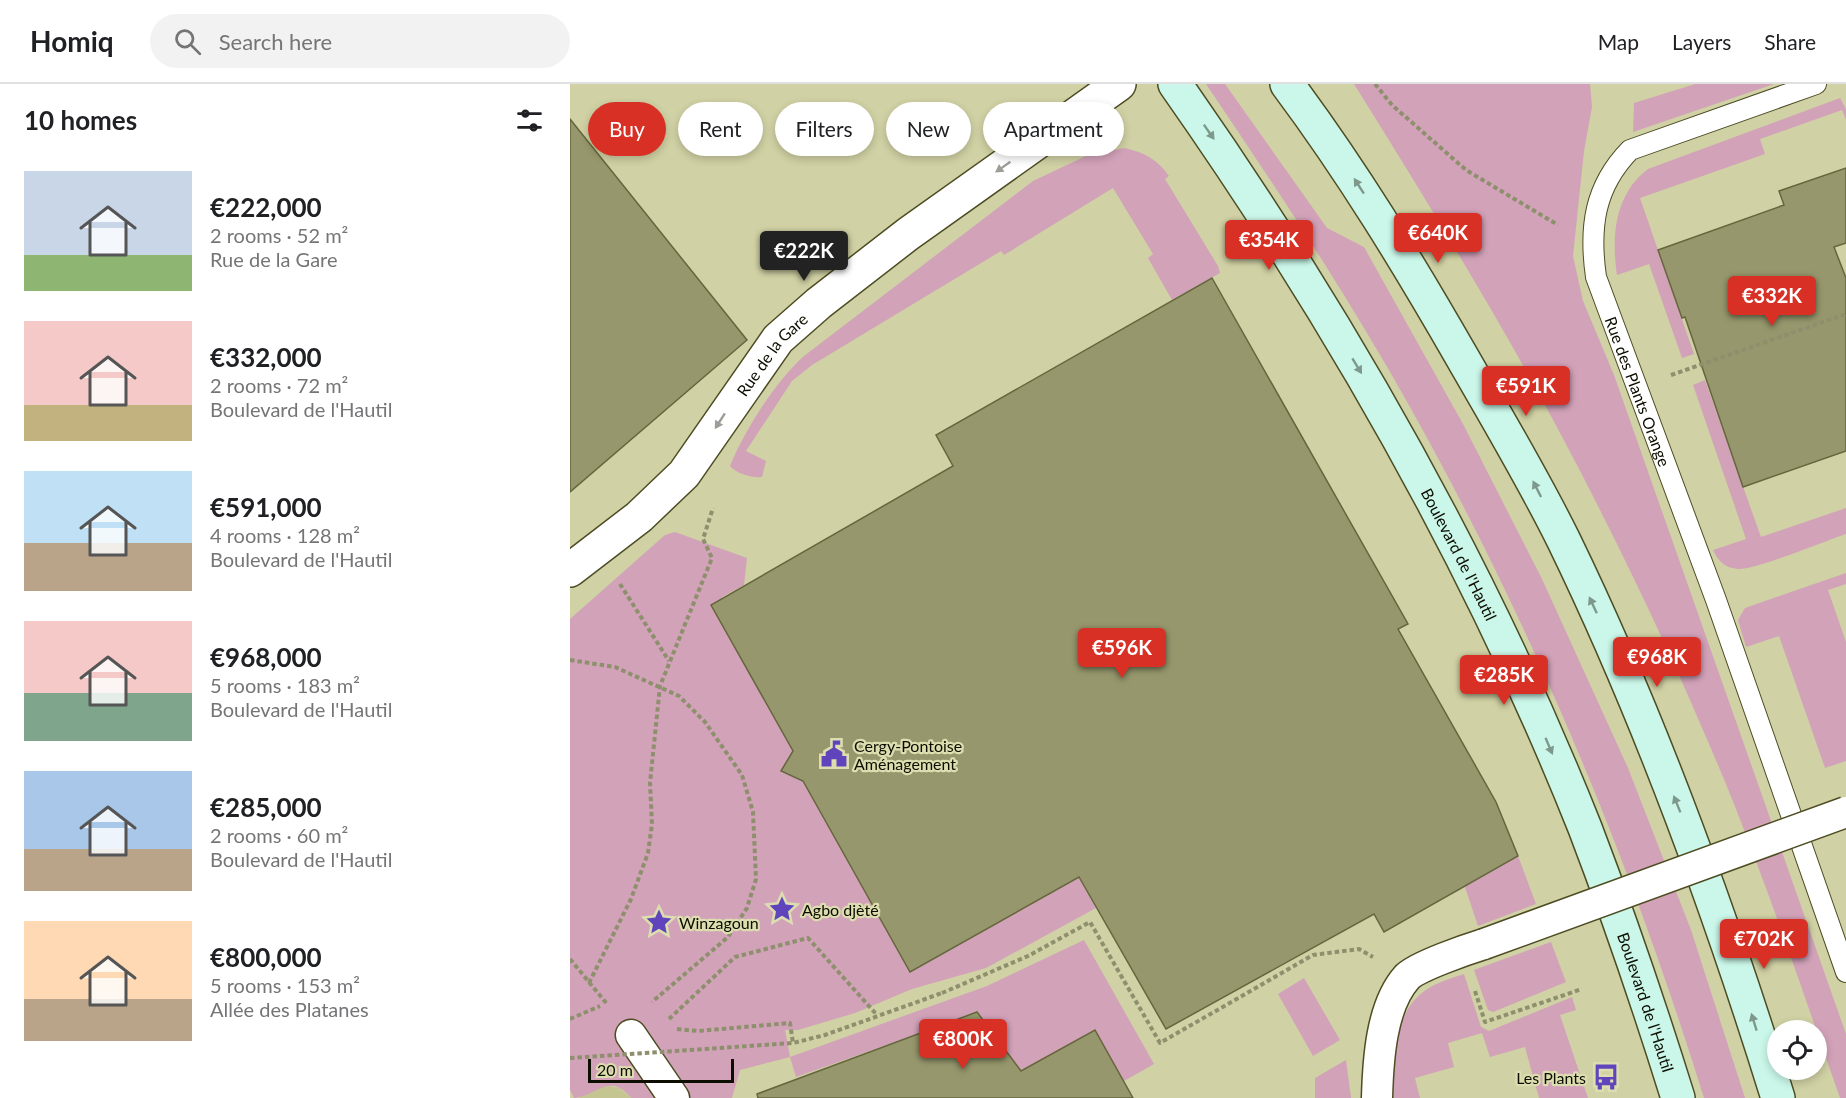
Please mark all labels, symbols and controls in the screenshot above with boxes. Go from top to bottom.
search box [150,14,570,68]
text: Homiq [30,24,114,58]
icon: search [171,25,204,58]
text: Search here [219,28,332,55]
text: Map [1598,29,1639,54]
text: Layers [1672,29,1731,54]
text: Share [1764,29,1816,54]
chip: Buy [588,102,666,156]
chip: Rent [678,102,763,156]
chip: Filters [775,102,874,156]
chip: New [886,102,971,156]
chip: Apartment [983,102,1124,156]
text: 10 homes [24,104,137,136]
icon: filters [513,104,546,137]
one-way arrow [1203,123,1215,139]
one-way arrow [995,161,1011,172]
one-way arrow [1354,178,1365,194]
text: €222,000 [210,191,322,223]
icon: home [72,195,144,267]
pin: €640K [1396,213,1480,264]
pin: €354K [1227,220,1311,271]
text: €640K [1408,220,1468,244]
text: 2 rooms · 52 m² [210,223,348,247]
text: €354K [1239,227,1299,251]
pin: €222K [762,231,846,282]
text: €222K [774,238,834,262]
text: Rue de la Gare [210,247,338,271]
pin: €332K [1730,276,1814,327]
text: €332K [1742,283,1802,307]
street label: Rue de la Gare [732,309,811,399]
street label: Rue des Plants Orange [1602,314,1675,469]
text: €332,000 [210,341,322,373]
icon: home [72,345,144,417]
one-way arrow [1352,358,1363,374]
pin: €591K [1484,366,1568,417]
text: 2 rooms · 72 m² [210,373,348,397]
text: €591K [1496,373,1556,397]
text: Boulevard de l'Hautil [210,397,392,421]
one-way arrow [715,413,726,429]
one-way arrow [1532,480,1542,497]
street label: Boulevard de l'Hautil [1418,485,1501,623]
text: €591,000 [210,491,322,523]
icon: home [72,495,144,567]
text: 4 rooms · 128 m² [210,523,360,547]
text: Boulevard de l'Hautil [210,547,392,571]
one-way arrow [1589,596,1598,613]
pin: €596K [1080,628,1164,679]
text: €596K [1092,635,1152,659]
pin: €968K [1615,637,1699,688]
text: €968,000 [210,641,322,673]
text: €968K [1627,644,1687,668]
icon: home [72,645,144,717]
pin: €285K [1462,655,1546,706]
text: €285K [1474,662,1534,686]
text: 5 rooms · 183 m² [210,673,360,697]
text: Boulevard de l'Hautil [210,697,392,721]
place label: Cergy-Pontoise Aménagement [854,736,962,773]
one-way arrow [1544,737,1554,755]
public building icon: Cergy-Pontoise Aménagement [819,739,849,769]
text: €285,000 [210,791,322,823]
icon: home [72,795,144,867]
one-way arrow [1672,795,1681,813]
text: 2 rooms · 60 m² [210,823,348,847]
text: Boulevard de l'Hautil [210,847,392,871]
place icon: Agbo djèté [767,894,797,924]
place label: Agbo djèté [802,900,879,919]
place icon: Winzagoun [644,907,674,937]
place label: Winzagoun [679,913,759,932]
pin: €702K [1722,919,1806,970]
text: €702K [1734,926,1794,950]
street label: Boulevard de l'Hautil [1614,930,1679,1074]
text: €800,000 [210,941,322,973]
icon: home [72,945,144,1017]
text: 5 rooms · 153 m² [210,973,360,997]
text: Allée des Platanes [210,997,369,1021]
one-way arrow [1749,1013,1759,1031]
pin: €800K [921,1019,1005,1070]
map controls [1767,1020,1827,1080]
button: locate [1767,1020,1827,1080]
text: €800K [933,1026,993,1050]
scale bar [588,1056,734,1084]
text: 20 m [597,1060,633,1079]
bus stop icon: Les Plants [1591,1062,1621,1092]
place label: Les Plants [1516,1068,1586,1087]

